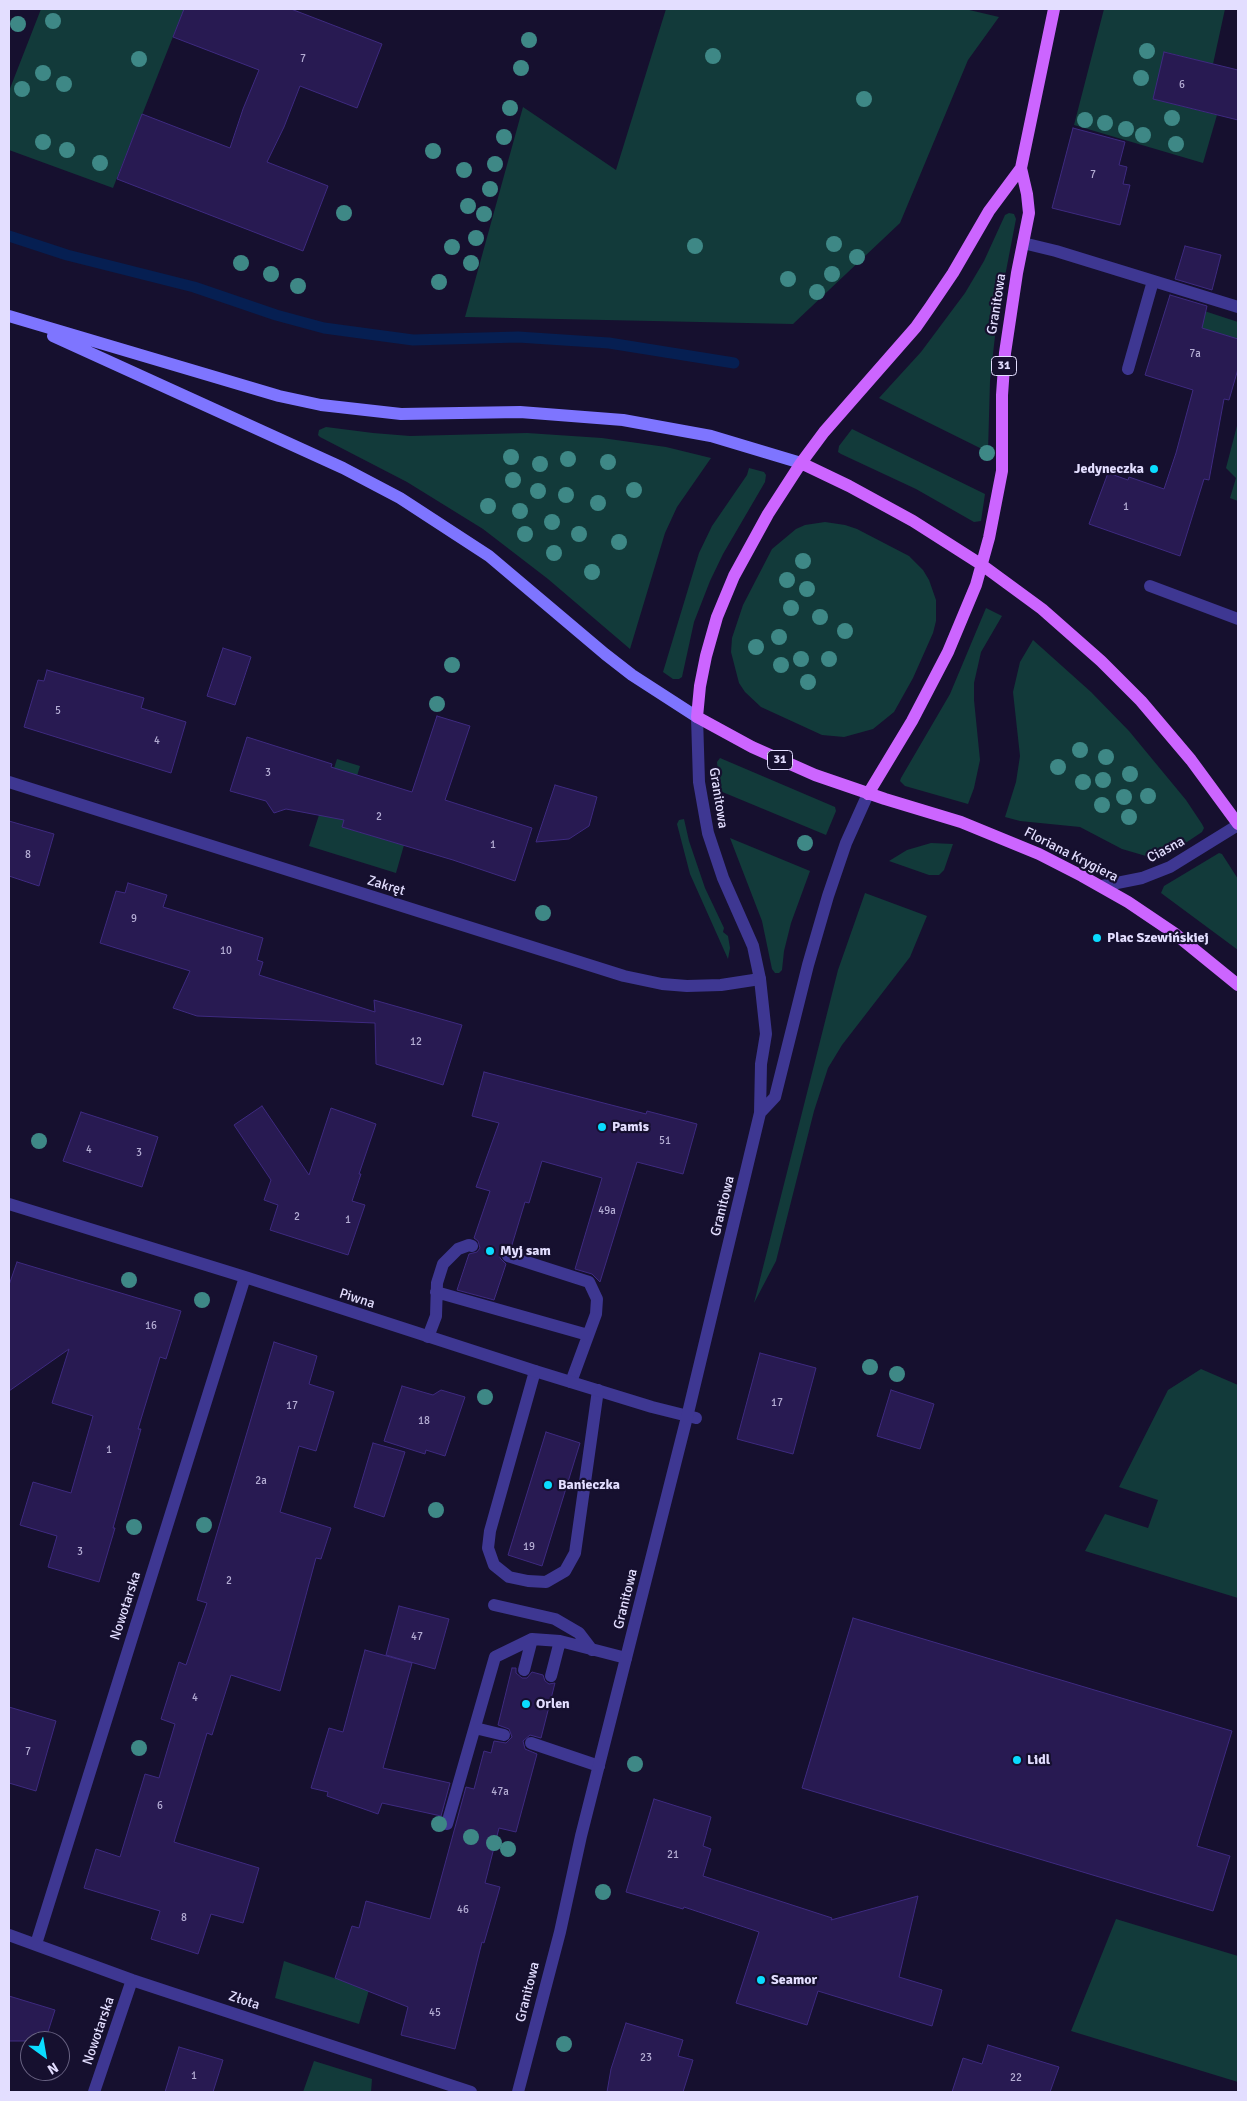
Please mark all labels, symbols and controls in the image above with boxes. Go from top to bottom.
house number: 7 [300,52,306,66]
house number: 6 [1179,78,1185,92]
house number: 7 [1090,168,1096,182]
street label: Granitowa [984,272,1010,336]
house number: 7a [1189,347,1201,361]
road number: 31 [992,356,1016,376]
place label: Jedyneczka [1074,461,1144,477]
marker: Jedyneczka [1148,463,1160,475]
house number: 1 [1123,500,1129,514]
house number: 5 [55,704,61,718]
house number: 4 [154,734,160,748]
road number: 31 [768,750,792,770]
house number: 3 [265,766,271,780]
street label: Granitowa [705,766,731,830]
house number: 2 [376,810,382,824]
street label: Floriana Krygiera [1021,824,1121,886]
street label: Ciasna [1144,833,1188,867]
house number: 1 [490,838,496,852]
house number: 8 [25,848,31,862]
street label: Zakręt [365,872,407,900]
house number: 9 [131,912,137,926]
place label: Plac Szewińskiej [1107,930,1209,946]
marker: Plac Szewińskiej [1091,932,1103,944]
house number: 10 [220,944,232,958]
house number: 12 [410,1035,422,1049]
place label: Pamis [612,1119,649,1135]
marker: Pamis [596,1121,608,1133]
house number: 51 [659,1134,671,1148]
house number: 4 [86,1143,92,1157]
house number: 3 [136,1146,142,1160]
street label: Granitowa [707,1174,739,1238]
house number: 49a [598,1204,616,1218]
house number: 2 [294,1210,300,1224]
house number: 1 [345,1213,351,1227]
place label: Myj sam [500,1243,551,1259]
marker: Myj sam [484,1245,496,1257]
street label: Piwna [337,1285,377,1313]
house number: 16 [145,1319,157,1333]
house number: 17 [771,1396,783,1410]
house number: 17 [286,1399,298,1413]
house number: 18 [418,1414,430,1428]
house number: 1 [106,1443,112,1457]
house number: 2a [255,1474,267,1488]
place label: Banieczka [558,1477,620,1493]
marker: Banieczka [542,1479,554,1491]
house number: 19 [523,1540,535,1554]
house number: 3 [77,1545,83,1559]
street label: Granitowa [610,1567,642,1631]
street label: Nowotarska [107,1570,145,1642]
house number: 2 [226,1574,232,1588]
house number: 47 [411,1630,423,1644]
house number: 4 [192,1691,198,1705]
place label: Orlen [536,1696,570,1712]
marker: Orlen [520,1698,532,1710]
house number: 7 [25,1745,31,1759]
place label: Lidl [1027,1752,1050,1768]
marker: Lidl [1011,1754,1023,1766]
house number: 47a [491,1785,509,1799]
house number: 6 [157,1799,163,1813]
house number: 21 [667,1848,679,1862]
house number: 46 [457,1903,469,1917]
house number: 8 [181,1911,187,1925]
street label: Granitowa [512,1960,544,2024]
place label: Seamor [771,1972,817,1988]
marker: Seamor [755,1974,767,1986]
street label: Złota [226,1988,262,2014]
street label: Nowotarska [79,1995,119,2067]
house number: 45 [429,2006,441,2020]
north arrow [20,2031,70,2081]
house number: 23 [640,2051,652,2065]
text: N [44,2059,61,2078]
house number: 1 [191,2069,197,2083]
house number: 22 [1010,2071,1022,2085]

